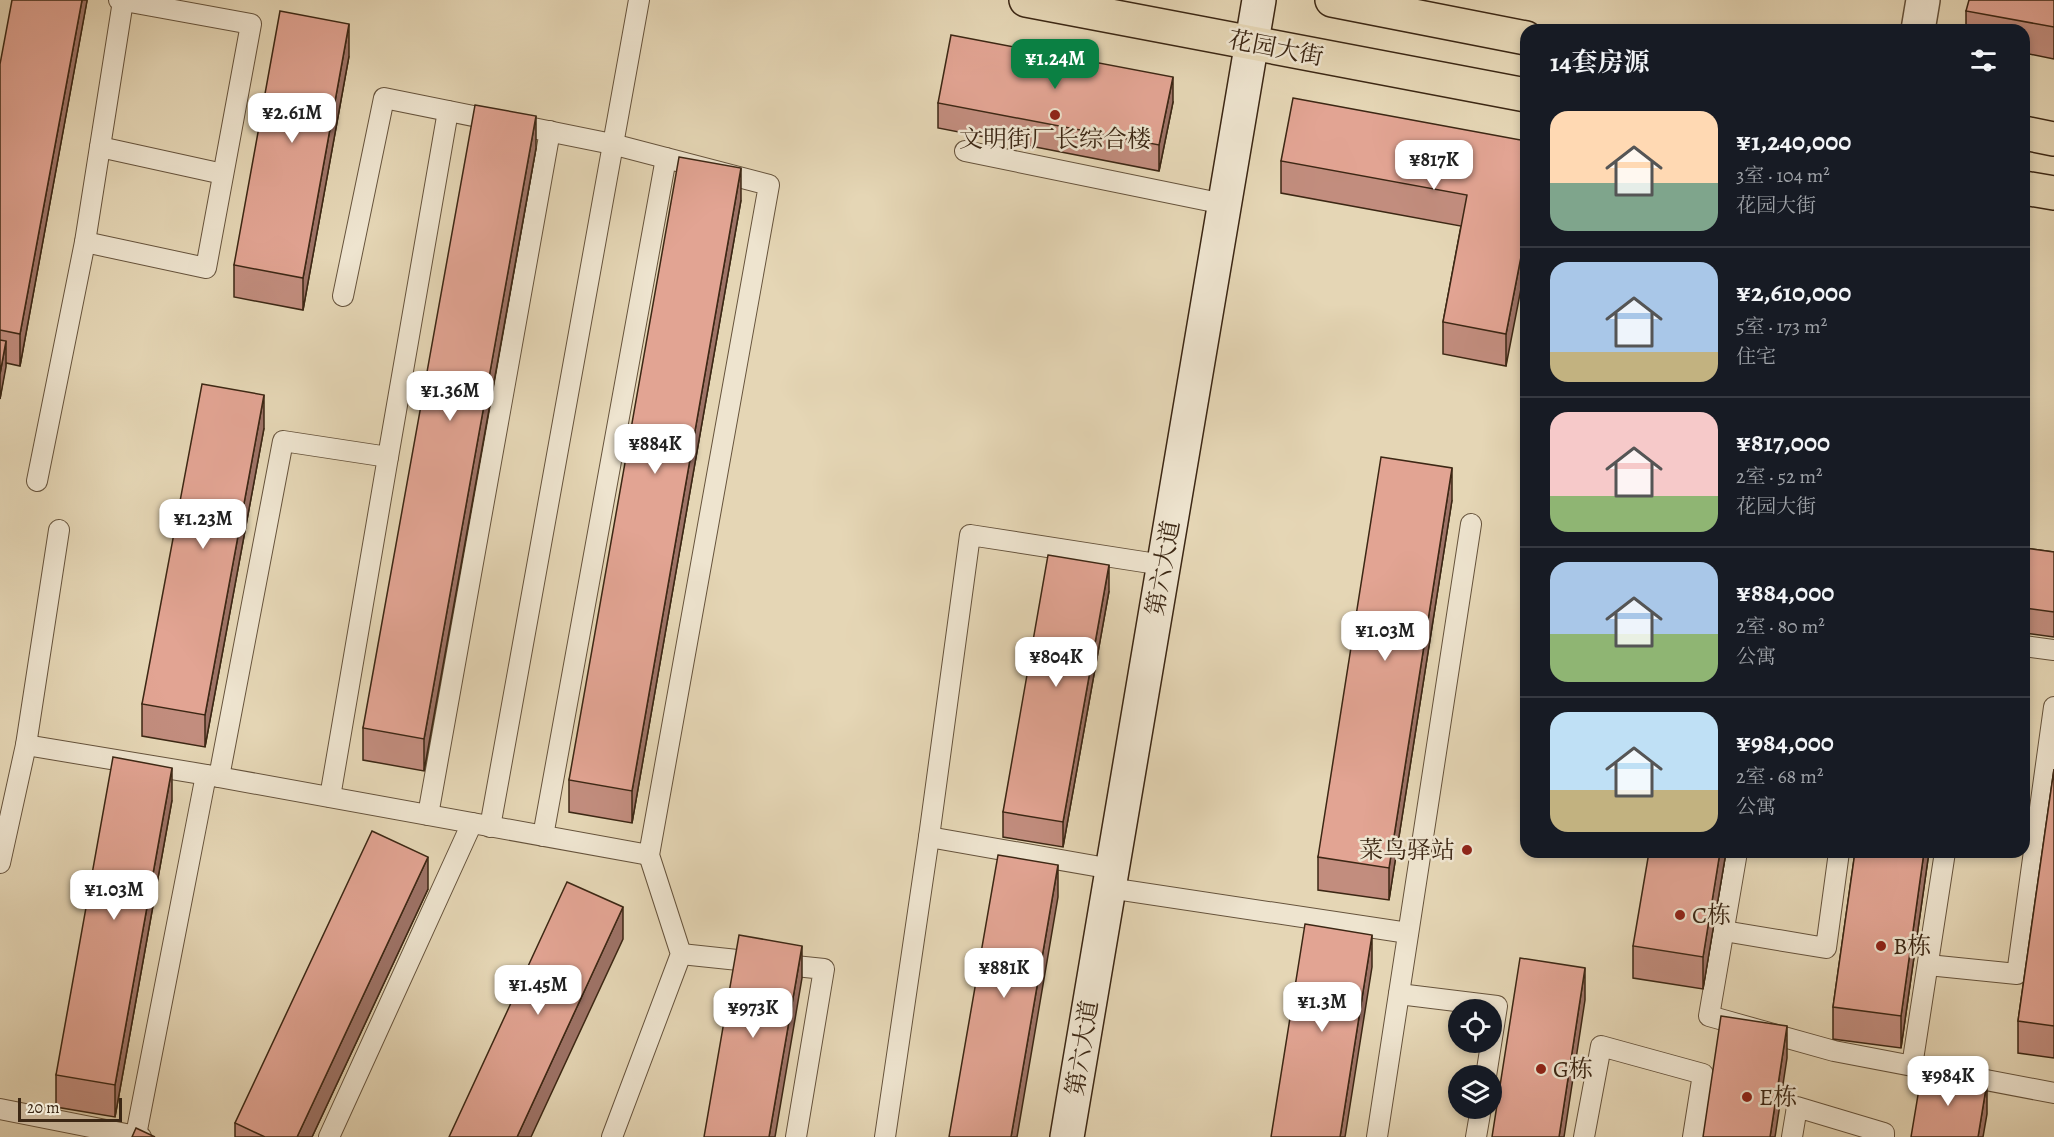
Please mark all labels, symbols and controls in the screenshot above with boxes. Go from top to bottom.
street label: 花园大街 [1226,23,1326,73]
pin: ¥1.24M [1006,39,1104,90]
icon: filters [1967,44,2000,77]
text: ¥1.24M [1025,45,1085,72]
text: 14套房源 [1550,45,1650,80]
pin: ¥2.61M [243,93,341,144]
text: ¥2.61M [262,99,322,126]
marker: 文明街厂长综合楼 [1048,108,1062,122]
place label: 文明街厂长综合楼 [959,123,1151,155]
text: ¥1,240,000 [1736,124,1851,159]
icon: home [1598,135,1670,207]
pin: ¥817K [1392,140,1476,191]
text: ¥817K [1409,146,1459,173]
text: 3室 · 104 m² [1736,162,1830,189]
text: 花园大街 [1736,192,1816,219]
text: ¥2,610,000 [1736,275,1851,310]
icon: home [1598,286,1670,358]
text: 5室 · 173 m² [1736,313,1827,340]
text: 住宅 [1736,343,1776,370]
pin: ¥1.36M [401,371,499,422]
text: ¥1.36M [421,377,479,404]
pin: ¥884K [613,424,697,475]
text: ¥817,000 [1736,425,1830,460]
text: ¥884K [628,430,682,457]
icon: home [1598,436,1670,508]
text: 2室 · 52 m² [1736,463,1823,490]
text: 花园大街 [1736,493,1816,520]
pin: ¥1.23M [154,499,252,550]
text: ¥1.23M [173,505,233,532]
street label: 第六大道 [1139,518,1187,618]
text: ¥884,000 [1736,575,1834,610]
icon: home [1598,586,1670,658]
pin: ¥1.03M [1336,611,1434,662]
text: 2室 · 80 m² [1736,613,1825,640]
text: ¥1.03M [1355,617,1415,644]
pin: ¥804K [1014,637,1098,688]
text: ¥804K [1029,643,1083,670]
text: 公寓 [1736,643,1776,670]
text: ¥984,000 [1736,725,1834,760]
icon: home [1598,736,1670,808]
text: 2室 · 68 m² [1736,763,1824,790]
text: 公寓 [1736,793,1776,820]
place label: 菜鸟驿站 [1359,834,1455,866]
marker: 菜鸟驿站 [1460,843,1474,857]
pin: ¥1.03M [65,870,163,921]
text: ¥1.03M [84,876,144,903]
place label: C栋 [1692,899,1731,931]
marker: C栋 [1673,908,1687,922]
place label: B栋 [1893,930,1931,962]
marker: B栋 [1874,939,1888,953]
pin: ¥881K [962,948,1046,999]
text: ¥881K [979,954,1029,981]
pin: ¥1.45M [489,965,587,1016]
text: ¥1.45M [509,971,567,998]
pin: ¥1.3M [1280,982,1364,1033]
pin: ¥973K [711,988,795,1039]
text: ¥1.3M [1297,988,1347,1015]
text: ¥973K [727,994,779,1021]
street label: 第六大道 [1059,998,1105,1098]
map controls [1448,999,1502,1119]
button: locate [1448,999,1502,1053]
place label: G栋 [1553,1053,1593,1085]
pin: ¥984K [1906,1056,1990,1107]
marker: G栋 [1534,1062,1548,1076]
text: ¥984K [1922,1062,1974,1089]
button: layers [1448,1065,1502,1119]
place label: E栋 [1759,1081,1797,1113]
marker: E栋 [1740,1090,1754,1104]
scale bar [18,1095,122,1122]
text: 20 m [27,1097,60,1119]

